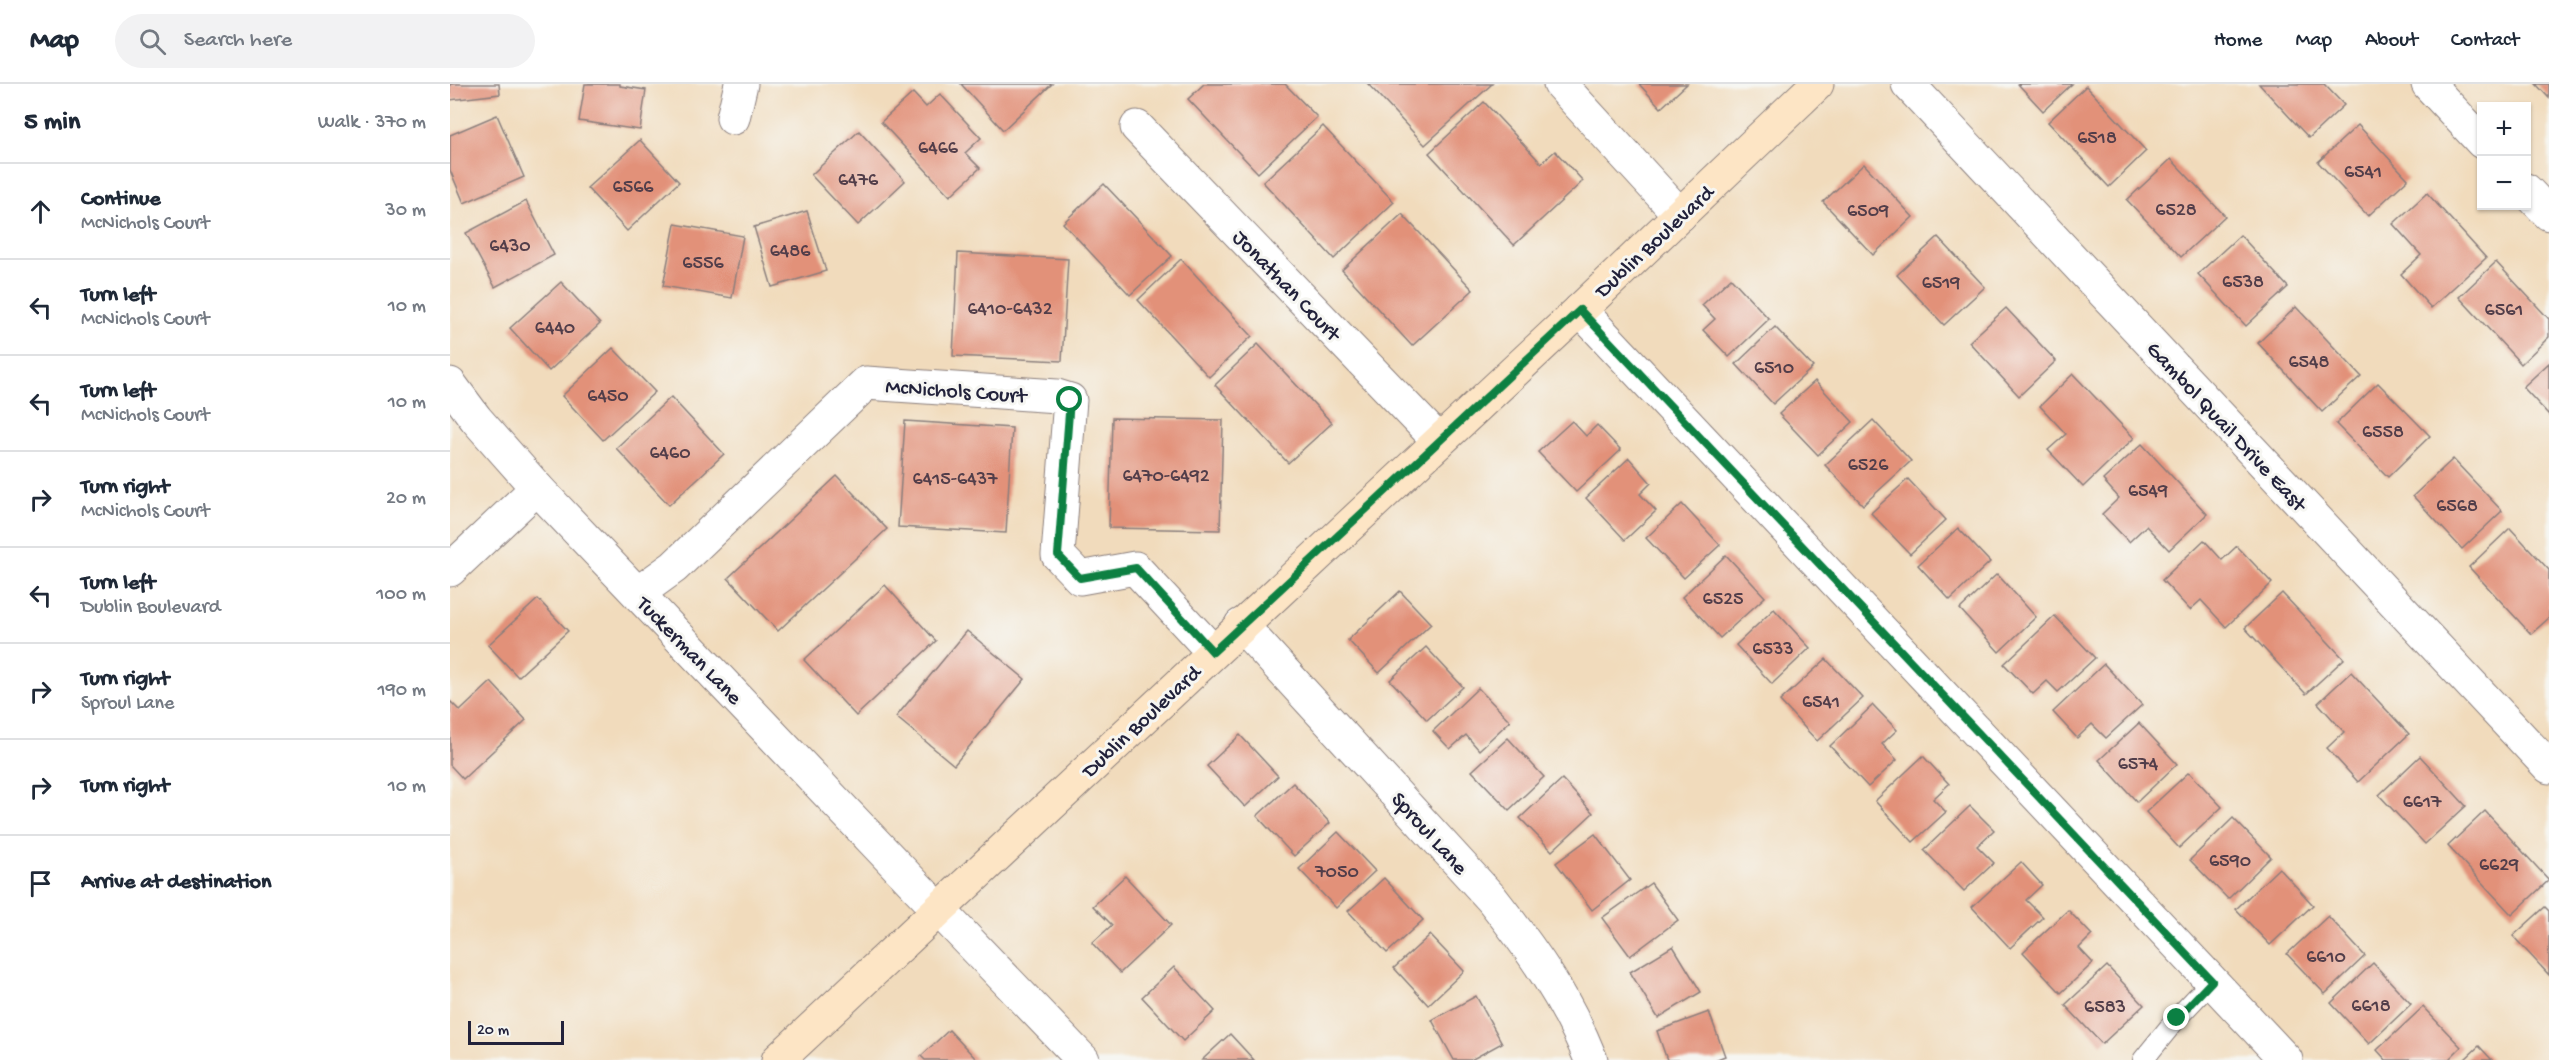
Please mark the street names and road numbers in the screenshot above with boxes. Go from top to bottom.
street label: Dublin Boulevard [1589,180,1722,306]
street label: Jonathan Court [1225,226,1346,349]
street label: Gambol Quail Drive East [2139,337,2312,520]
street label: McNichols Court [884,375,1029,411]
street label: Tuckerman Lane [628,591,747,712]
street label: Dublin Boulevard [1076,660,1209,786]
street label: Sproul Lane [1384,788,1472,882]

